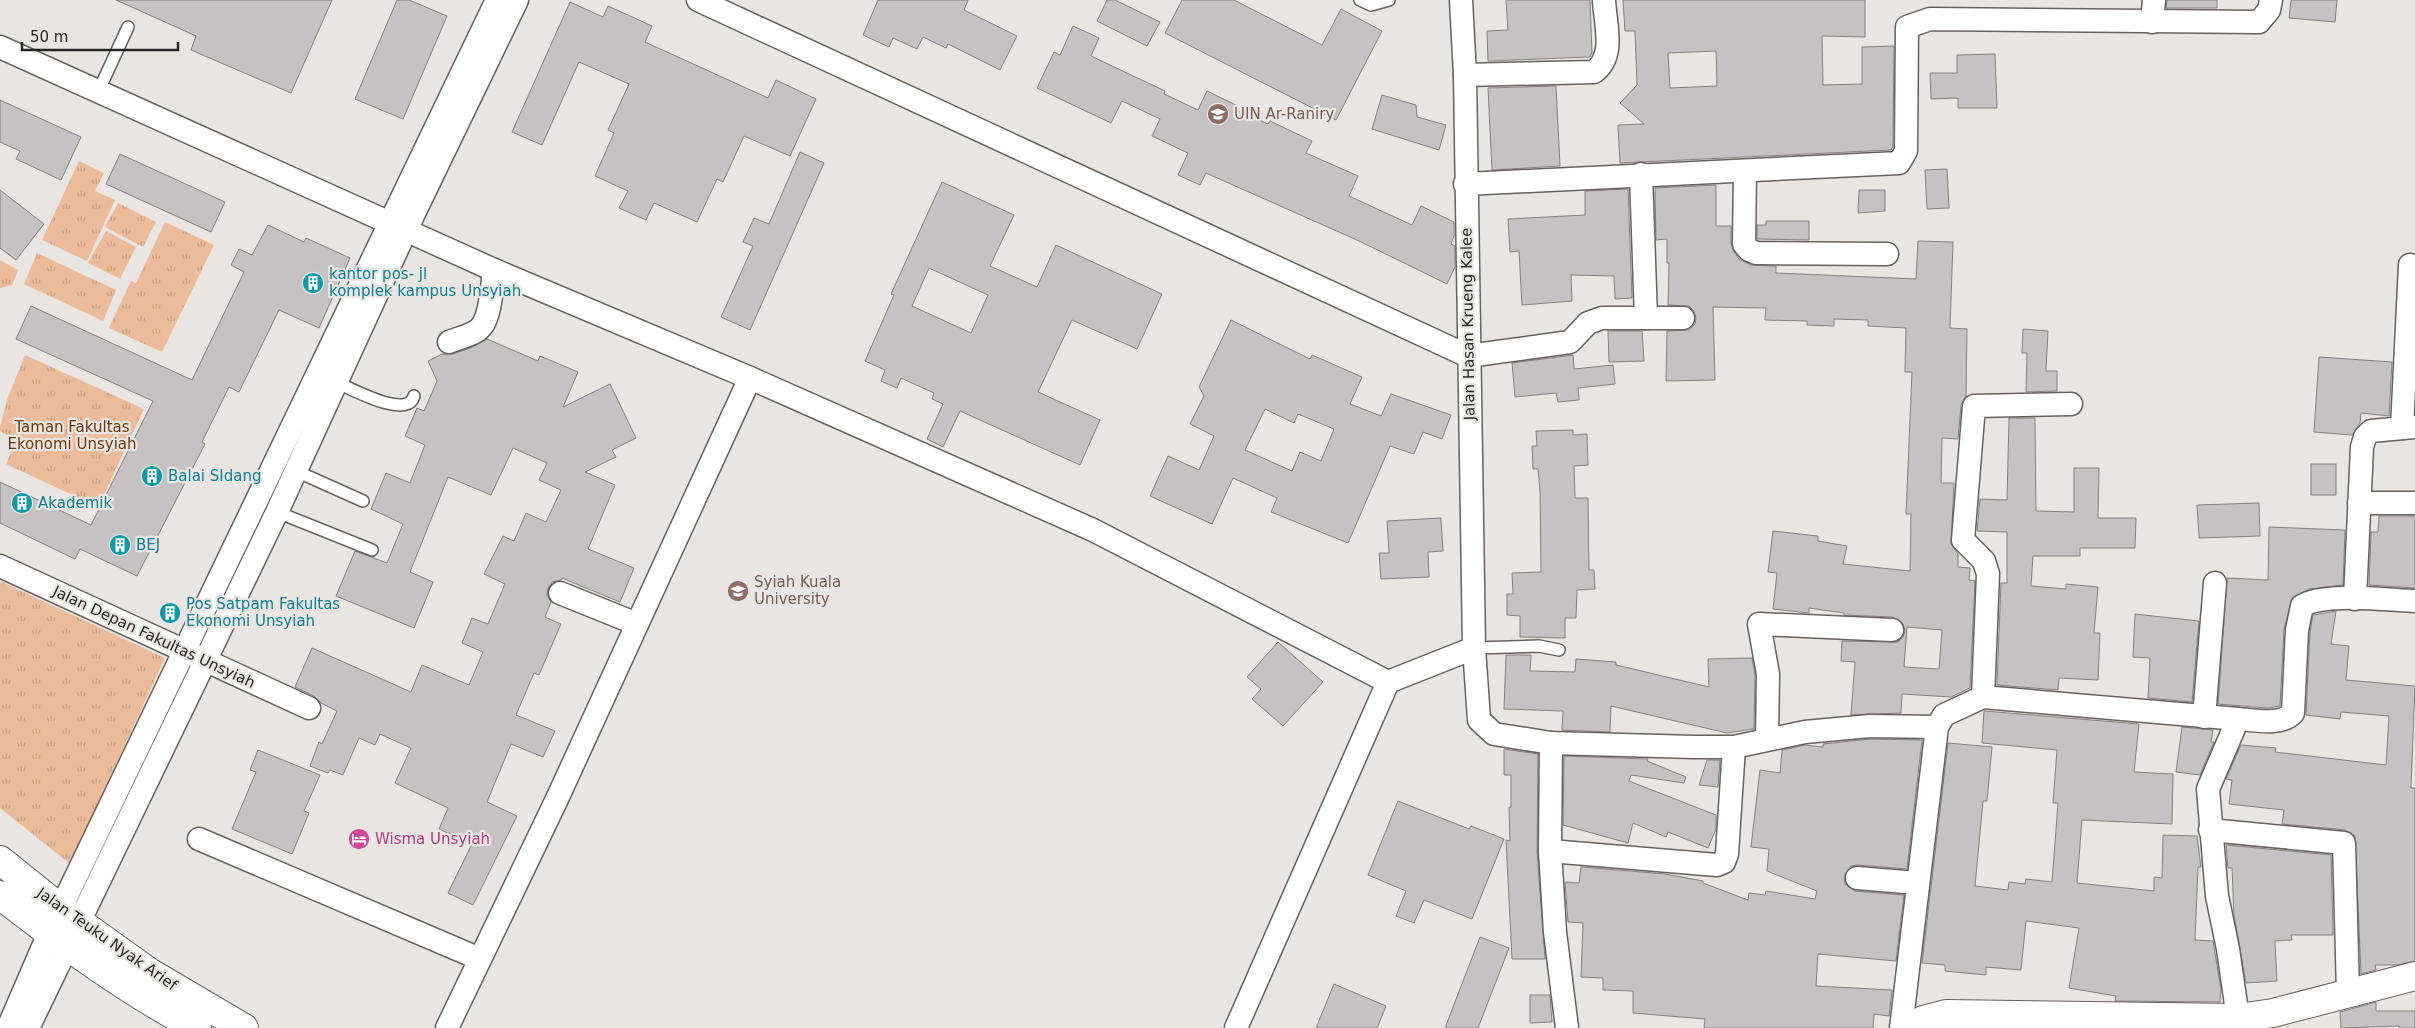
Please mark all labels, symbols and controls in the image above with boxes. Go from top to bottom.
scale bar [22,20,179,52]
text: 50 m [30,28,68,46]
school or university icon: UIN Ar-Raniry [1206,102,1230,126]
place label: UIN Ar-Raniry [1234,105,1334,123]
street label: Jalan Hasan Krueng Kalee [1457,227,1479,422]
place label: kantor pos- jl komplek kampus Unsyiah [329,265,521,300]
building icon: kantor pos- jl komplek kampus Unsyiah [301,271,325,295]
park label: Taman Fakultas Ekonomi Unsyiah [7,418,137,453]
building icon: Balai SIdang [140,464,164,488]
place label: Balai SIdang [168,467,261,485]
building icon: Akademik [10,491,34,515]
place label: Akademik [38,494,112,512]
building icon: BEJ [108,533,132,557]
place label: BEJ [136,536,160,554]
place label: Syiah Kuala University [754,573,841,608]
school or university icon: Syiah Kuala University [726,579,750,603]
street label: Jalan Depan Fakultas Unsyiah [49,582,258,692]
place label: Pos Satpam Fakultas Ekonomi Unsyiah [186,595,340,630]
building icon: Pos Satpam Fakultas Ekonomi Unsyiah [158,601,182,625]
hotel icon: Wisma Unsyiah [347,827,371,851]
place label: Wisma Unsyiah [375,830,490,848]
street label: Jalan Teuku Nyak Arief [33,883,181,995]

